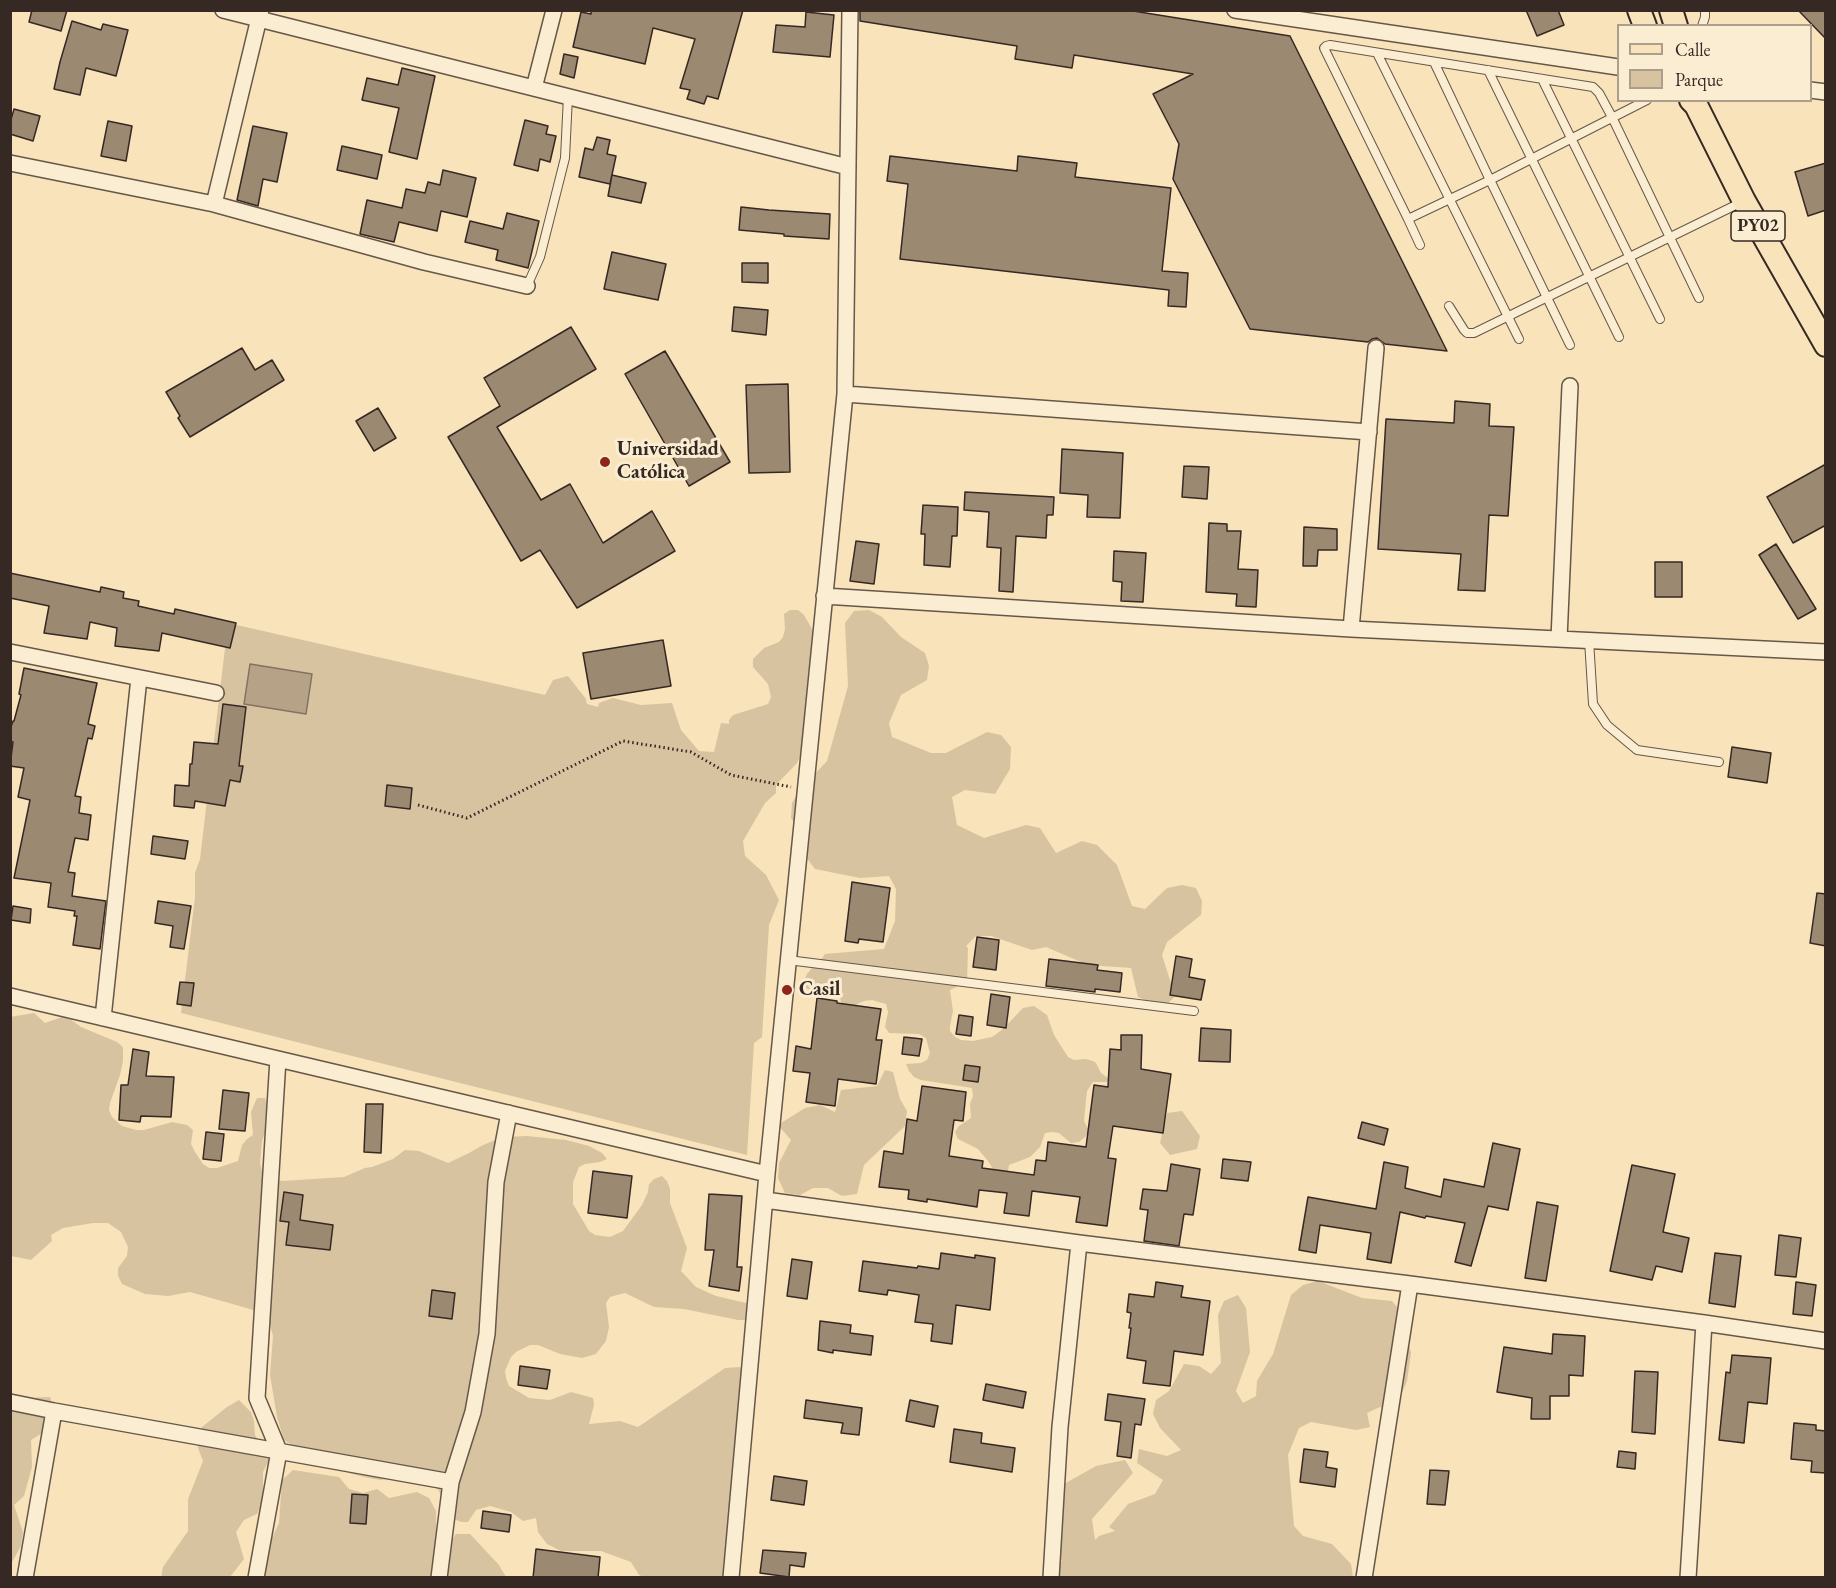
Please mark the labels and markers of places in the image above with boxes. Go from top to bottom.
place label: Universidad Católica [617,438,719,485]
marker: Universidad Católica [598,455,612,469]
place label: Casil [799,978,840,1002]
marker: Casil [780,983,794,997]

